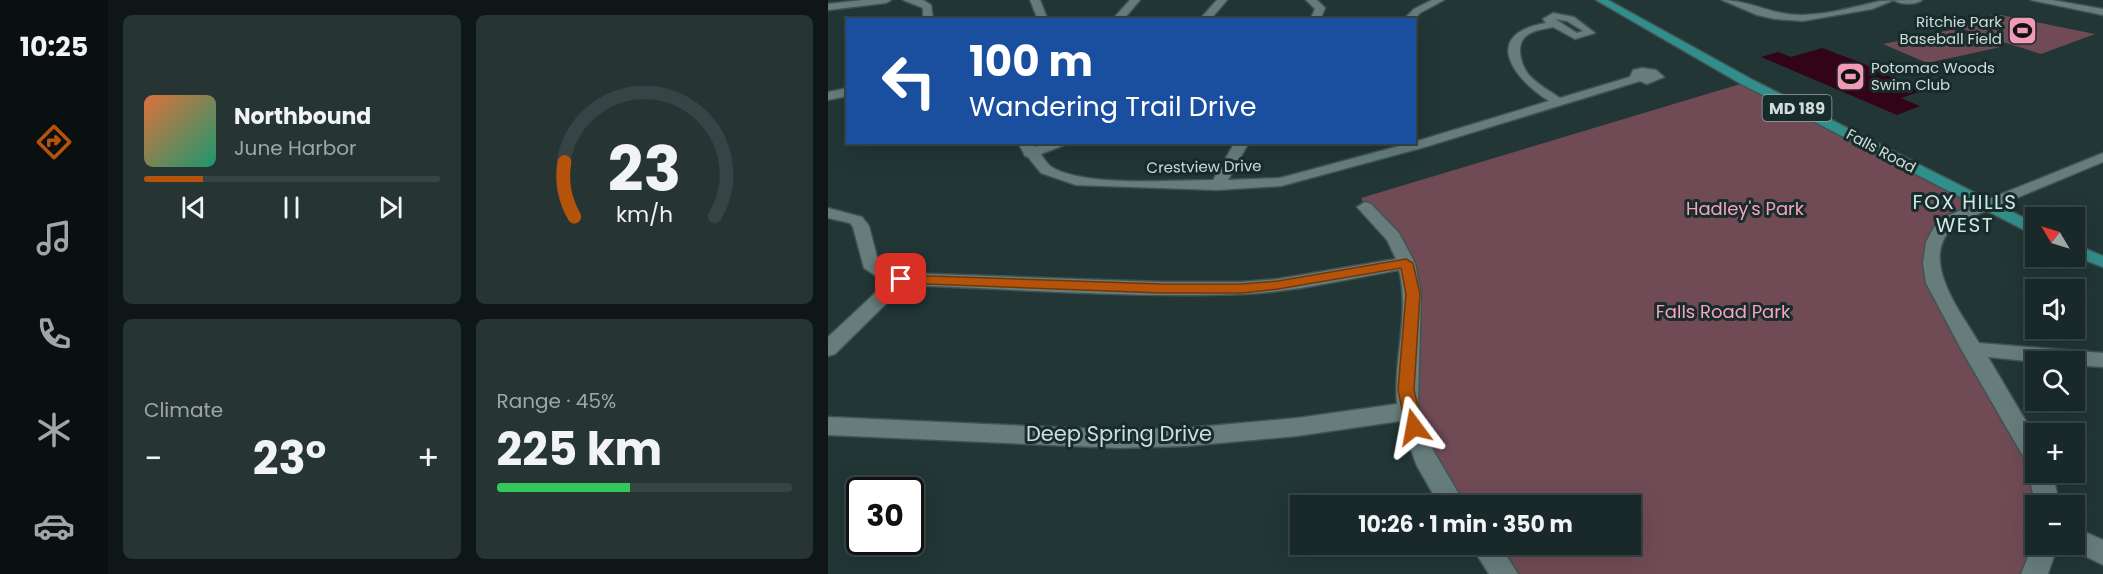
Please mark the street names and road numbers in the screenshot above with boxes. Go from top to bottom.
road number: MD 189 [1762,95,1832,121]
street label: Falls Road [1843,123,1920,178]
street label: Crestview Drive [1146,155,1262,178]
street label: Deep Spring Drive [1026,419,1212,448]

